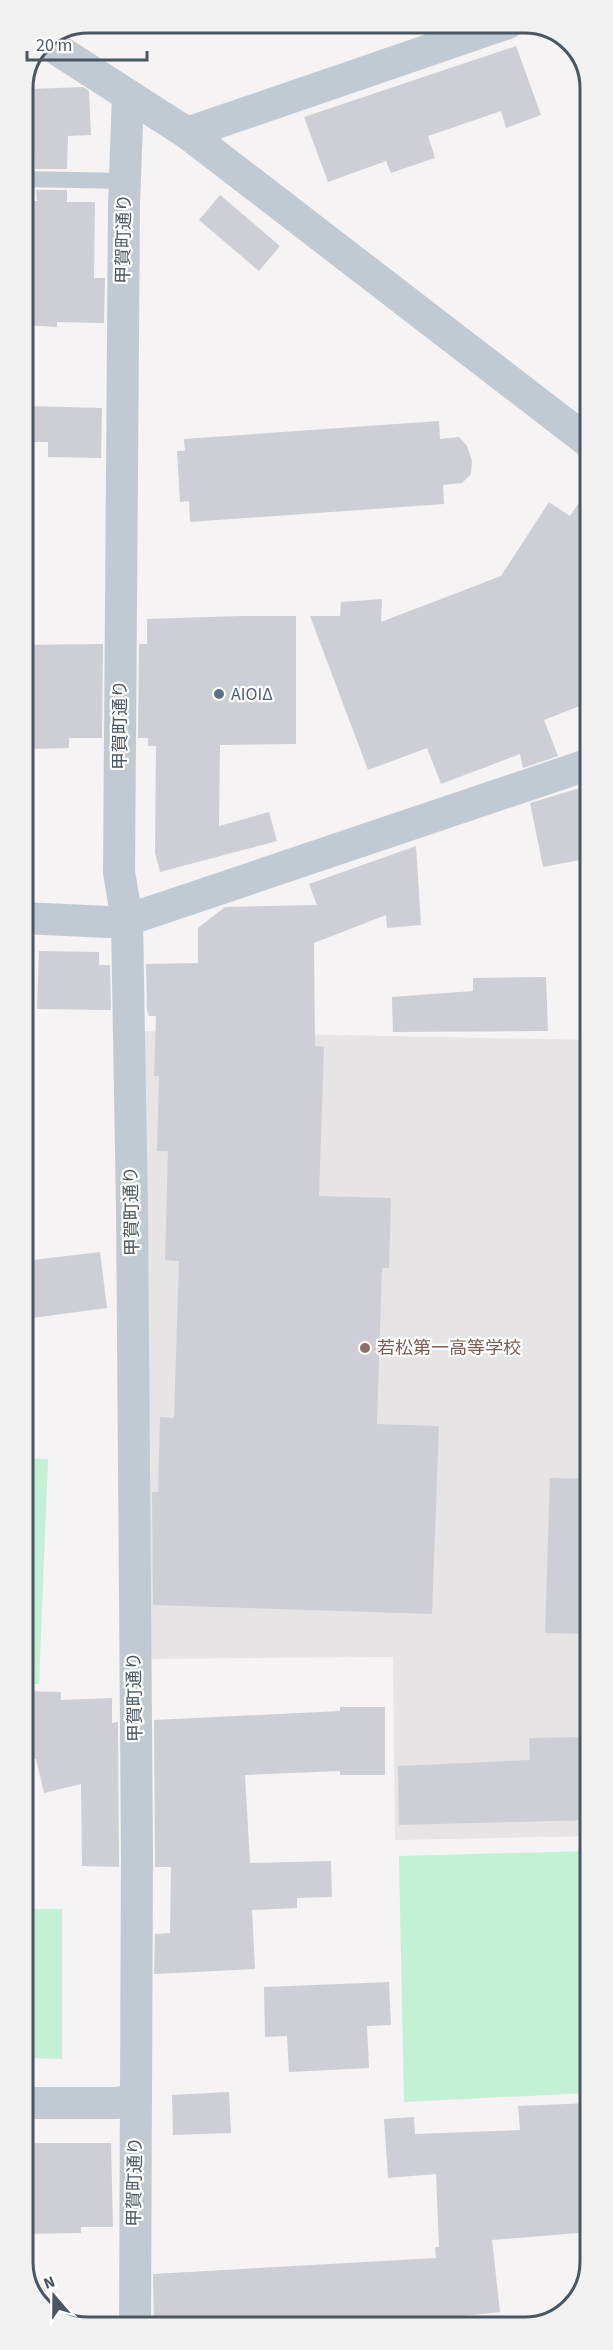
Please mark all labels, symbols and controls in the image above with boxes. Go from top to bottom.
scale bar [27,24,147,62]
text: 20 m [36,33,72,58]
street label: 甲賀町通り [111,194,137,284]
street label: 甲賀町通り [108,680,133,770]
place label: AIOIΔ [231,682,273,707]
marker: AIOIΔ [212,687,226,701]
street label: 甲賀町通り [119,1166,145,1256]
place label: 若松第一高等学校 [377,1336,521,1361]
marker: 若松第一高等学校 [358,1341,372,1355]
street label: 甲賀町通り [122,1652,148,1742]
street label: 甲賀町通り [122,2137,148,2227]
north arrow [24,2266,84,2326]
text: N [40,2271,58,2295]

